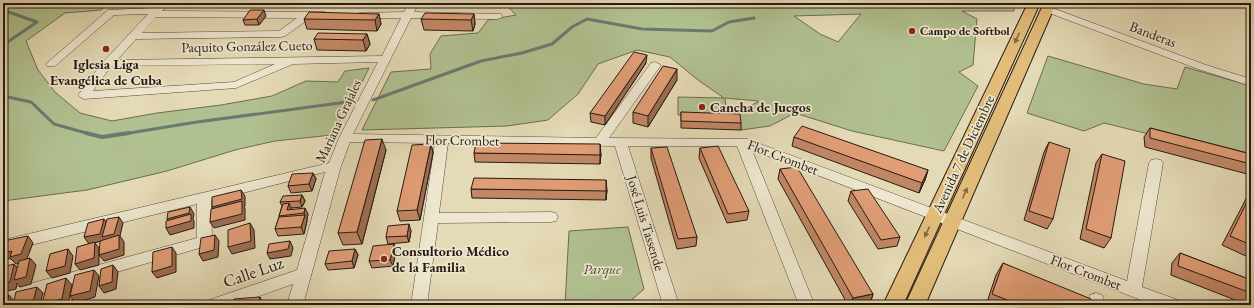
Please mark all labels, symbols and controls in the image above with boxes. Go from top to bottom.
street label: Banderas [1127,17,1179,51]
place label: Campo de Softbol [920,23,1010,39]
marker: Campo de Softbol [907,26,917,36]
one-way arrow [1014,33,1020,45]
street label: Paquito González Cueto [181,36,313,56]
marker: Iglesia Liga Evangélica de Cuba [101,44,111,54]
place label: Iglesia Liga Evangélica de Cuba [50,55,163,89]
street label: Mariana Grajales [311,76,365,166]
street label: Avenida 7 de Diciembre [927,92,998,217]
place label: Cancha de Juegos [710,98,811,116]
marker: Cancha de Juegos [697,102,707,112]
street label: Flor Crombet [425,130,500,150]
street label: Flor Crombet [745,135,822,179]
street label: José Luis Tassende [623,172,669,273]
one-way arrow [962,187,968,198]
one-way arrow [924,227,930,238]
place label: Consultorio Médico de la Familia [392,242,509,276]
street label: Flor Crombet [1048,250,1125,294]
street label: Calle Luz [220,251,287,293]
marker: Consultorio Médico de la Familia [379,254,389,264]
park label: Parque [583,260,621,279]

